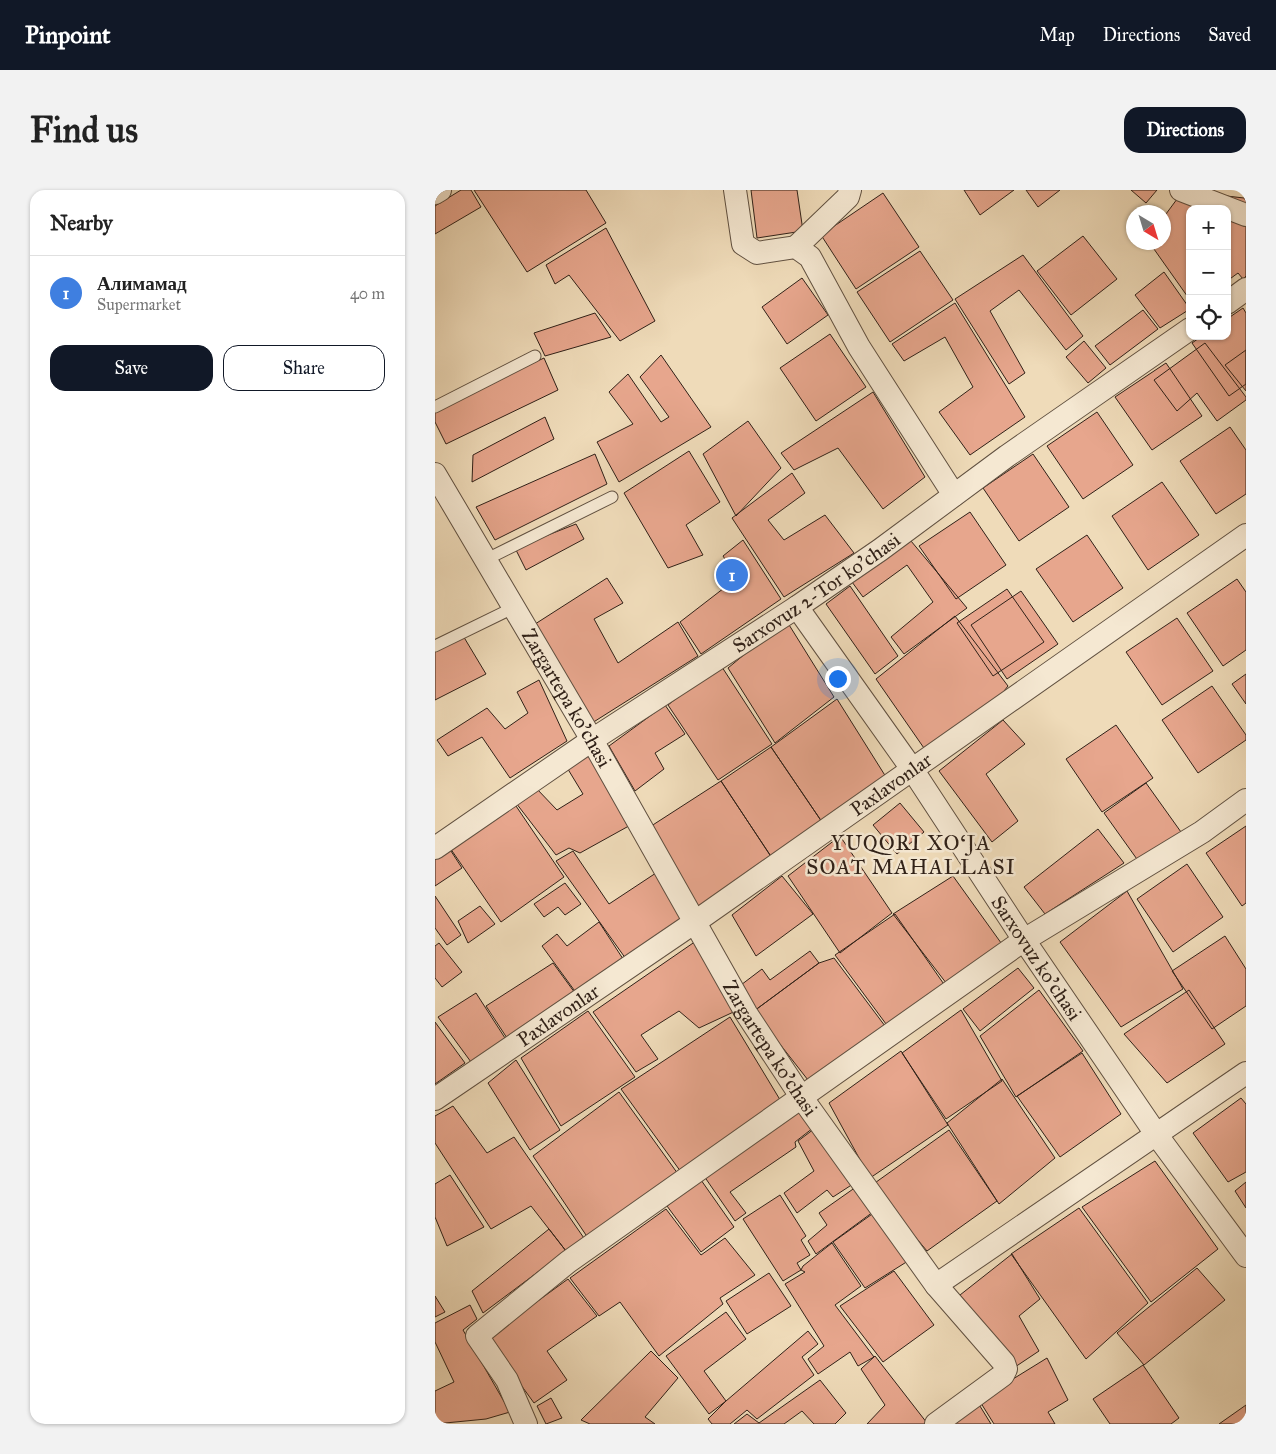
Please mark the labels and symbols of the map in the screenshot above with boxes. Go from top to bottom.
north arrow [1126,205,1171,250]
street label: Sarxovuz 2-Tor ko'chasi [728,527,905,658]
pin: 1 [716,556,748,594]
street label: Zargartepa ko'chasi [517,624,617,772]
your location [825,666,851,692]
street label: Paxlavonlar [846,747,937,821]
district label: YUQORI XO‘JA SOAT MAHALLASI [806,830,1016,880]
street label: Sarxovuz ko'chasi [986,891,1087,1025]
street label: Zargartepa ko'chasi [718,976,823,1121]
street label: Paxlavonlar [513,978,604,1052]

